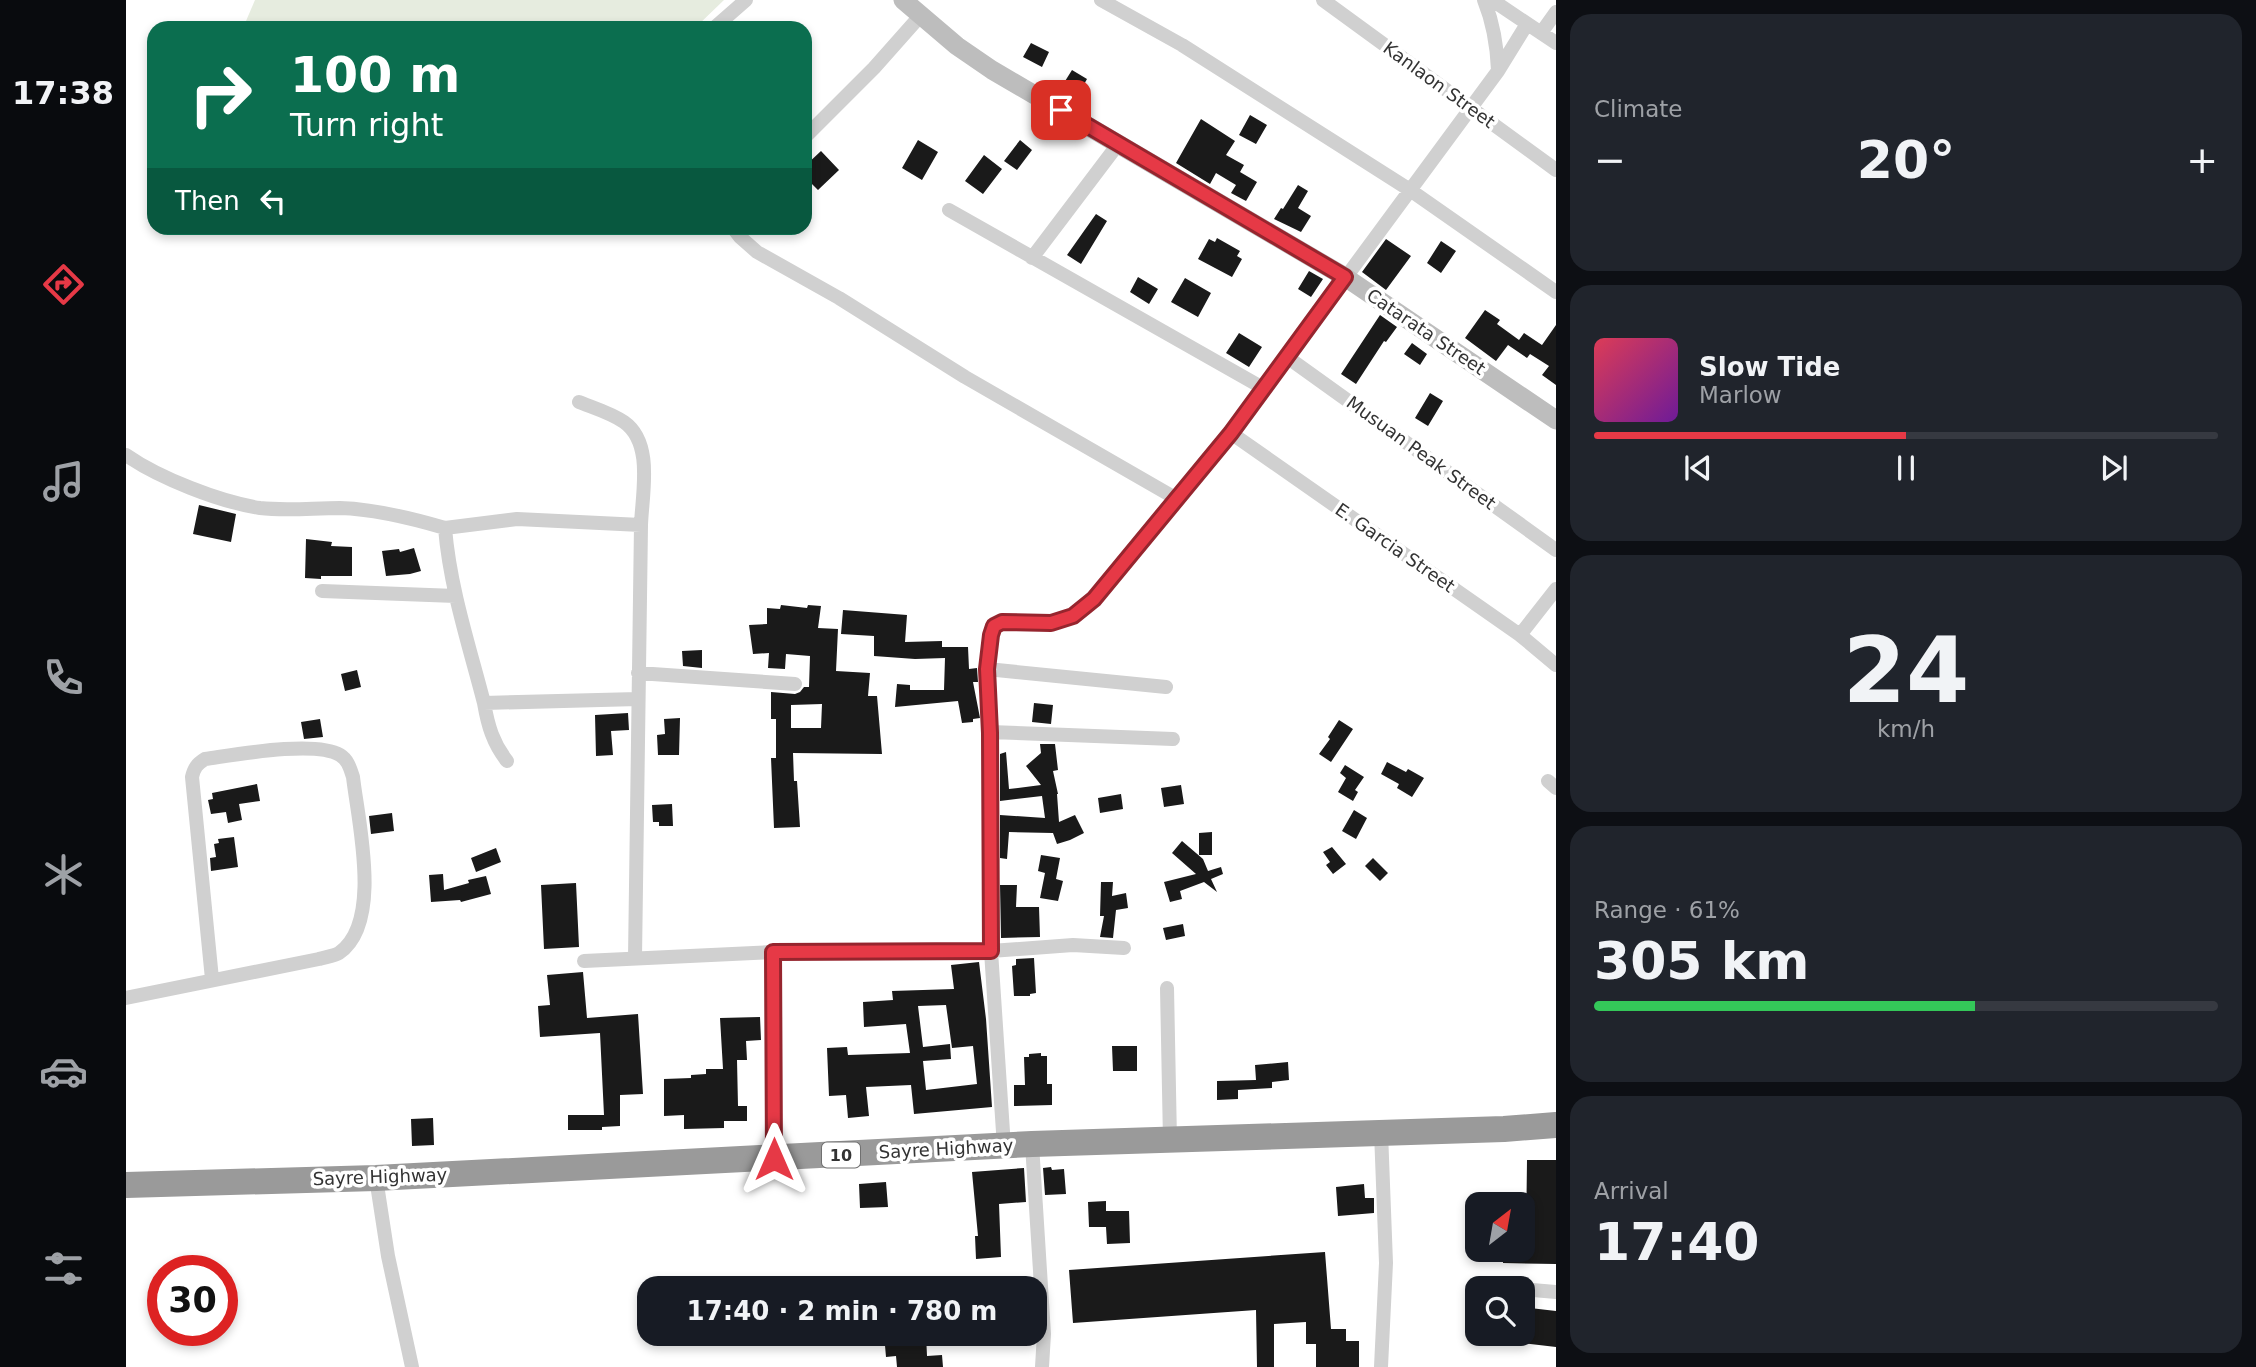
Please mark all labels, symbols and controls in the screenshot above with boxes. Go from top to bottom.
street label: Kanlaon Street [1379,37,1499,132]
text: 100 m [290,47,460,104]
icon: right [175,49,266,140]
text: 17:38 [12,74,114,112]
pin [1031,80,1091,140]
icon: arrive [1042,91,1080,129]
text: Climate [1594,96,1683,122]
text: Turn right [290,106,443,144]
text: 20° [1857,130,1955,190]
text: − [1594,138,1626,182]
text: + [2186,138,2218,182]
icon: left [254,182,292,220]
text: Then [175,186,240,216]
icon: directions [39,260,88,309]
street label: Catarata Street [1363,284,1490,379]
text: Slow Tide [1699,352,1840,382]
text: Marlow [1699,382,1782,408]
street label: Musuan Peak Street [1343,391,1500,514]
icon: previous [1679,449,1717,487]
icon: pause [1887,449,1925,487]
icon: next [2095,449,2133,487]
icon: music [39,457,88,506]
street label: E. Garcia Street [1331,499,1459,597]
text: 24 [1843,618,1969,723]
icon: phone [39,653,88,702]
text: km/h [1877,716,1935,742]
icon: climate [39,850,88,899]
text: Range · 61% [1594,897,1740,923]
text: 305 km [1594,931,1809,991]
icon: car [39,1047,88,1096]
position arrow [737,1122,811,1196]
street label: Sayre Highway [878,1134,1014,1163]
road number: 10 [822,1142,860,1168]
street label: Sayre Highway [312,1164,448,1189]
text: Arrival [1594,1178,1669,1204]
north arrow [1465,1192,1535,1262]
map controls [1465,1192,1535,1346]
text: 17:40 [1594,1212,1760,1272]
icon: filters [39,1244,88,1293]
speed limit sign: 30 [147,1255,238,1346]
button: search [1465,1276,1535,1346]
text: 17:40 · 2 min · 780 m [687,1296,997,1326]

